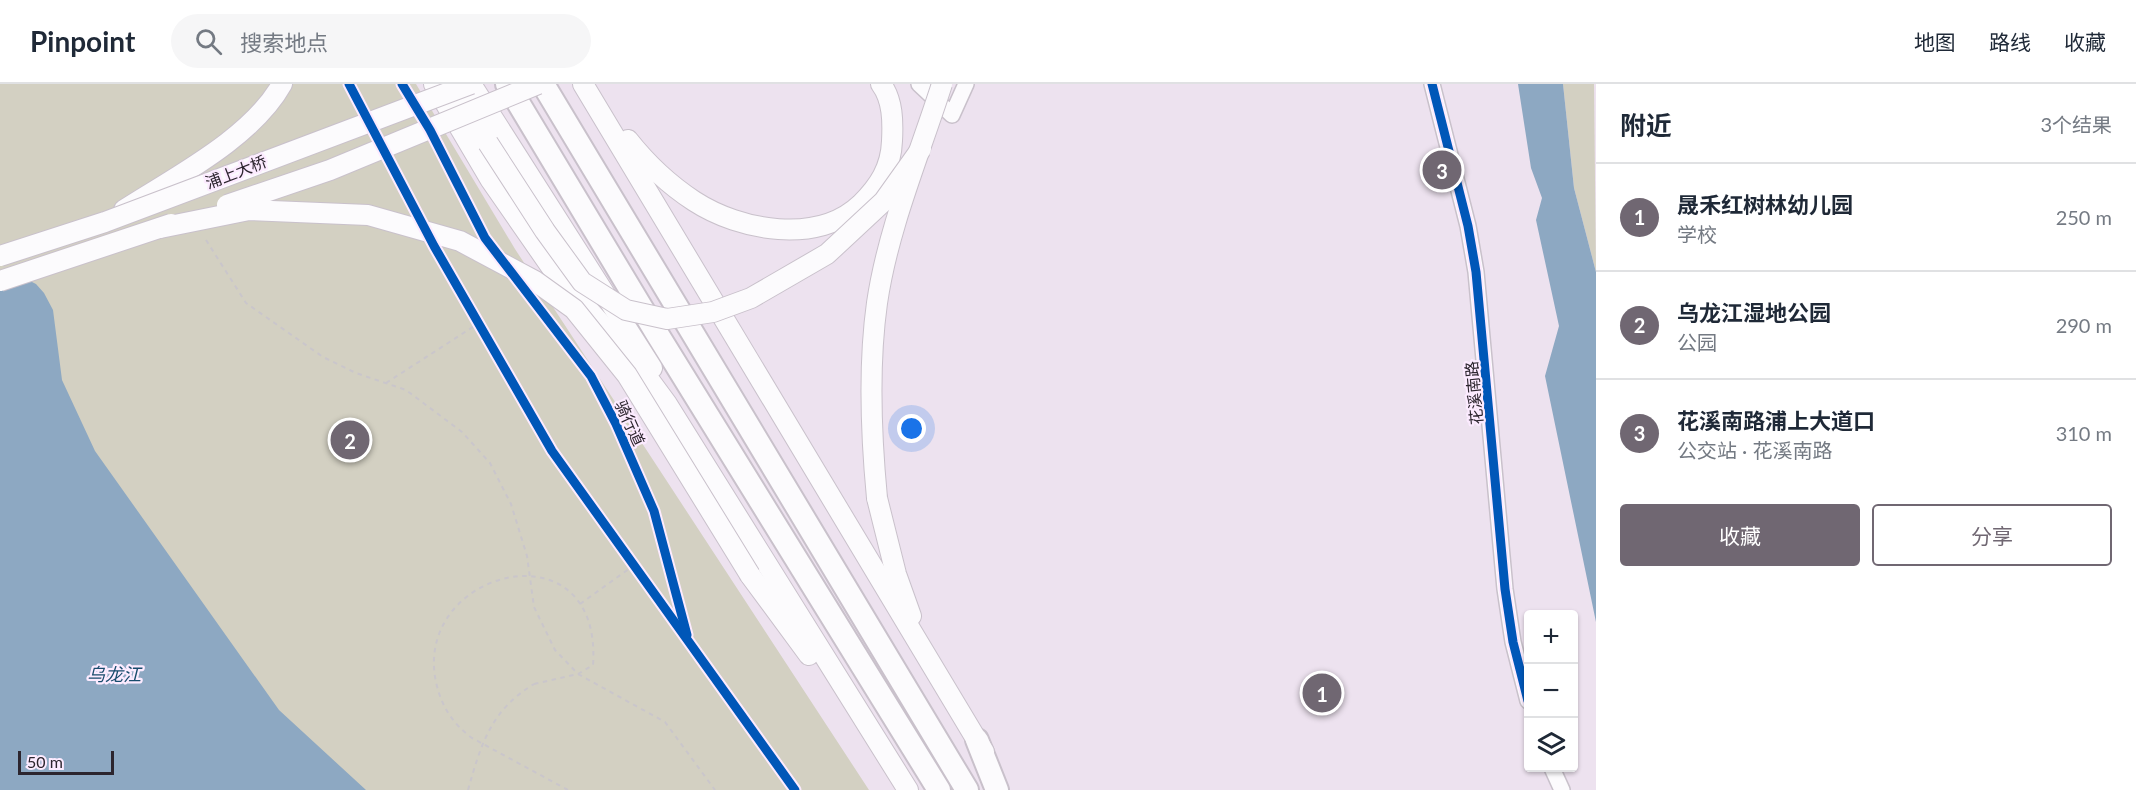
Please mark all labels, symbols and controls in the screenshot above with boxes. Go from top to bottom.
search box [171,14,591,68]
text: Pinpoint [30,24,135,58]
icon: search [192,25,225,58]
text: 搜索地点 [240,29,328,56]
text: 地图 [1914,29,1956,54]
text: 路线 [1989,29,2031,54]
text: 收藏 [2064,29,2106,54]
text: 附近 [1620,109,1672,141]
text: 3个结果 [2040,112,2112,136]
pin: 3 [1422,148,1462,193]
street label: 浦上大桥 [203,151,269,192]
text: 晟禾红树林幼儿园 [1677,191,1853,218]
text: 1 [1634,205,1645,229]
text: 250 m [2056,205,2112,229]
text: 学校 [1677,222,1717,246]
text: 乌龙江湿地公园 [1677,299,1831,326]
text: 2 [1634,313,1645,337]
text: 290 m [2056,313,2112,337]
text: 公园 [1677,330,1717,354]
street label: 花溪南路 [1461,360,1486,426]
street label: 骑行道 [612,397,649,449]
text: 花溪南路浦上大道口 [1677,407,1875,434]
your location [897,414,926,443]
pin: 2 [330,418,370,462]
text: 3 [1634,421,1645,445]
text: 310 m [2056,421,2112,445]
text: 公交站 · 花溪南路 [1677,438,1832,462]
button: 收藏 [1620,504,1860,566]
button: 分享 [1872,504,2112,566]
map controls [1524,610,1578,772]
button: + [1524,610,1578,664]
water label: 乌龙江 [87,663,143,685]
button: − [1524,664,1578,718]
pin: 1 [1302,670,1342,716]
button: layers [1524,718,1578,772]
scale bar [18,748,114,776]
text: 50 m [27,752,63,771]

